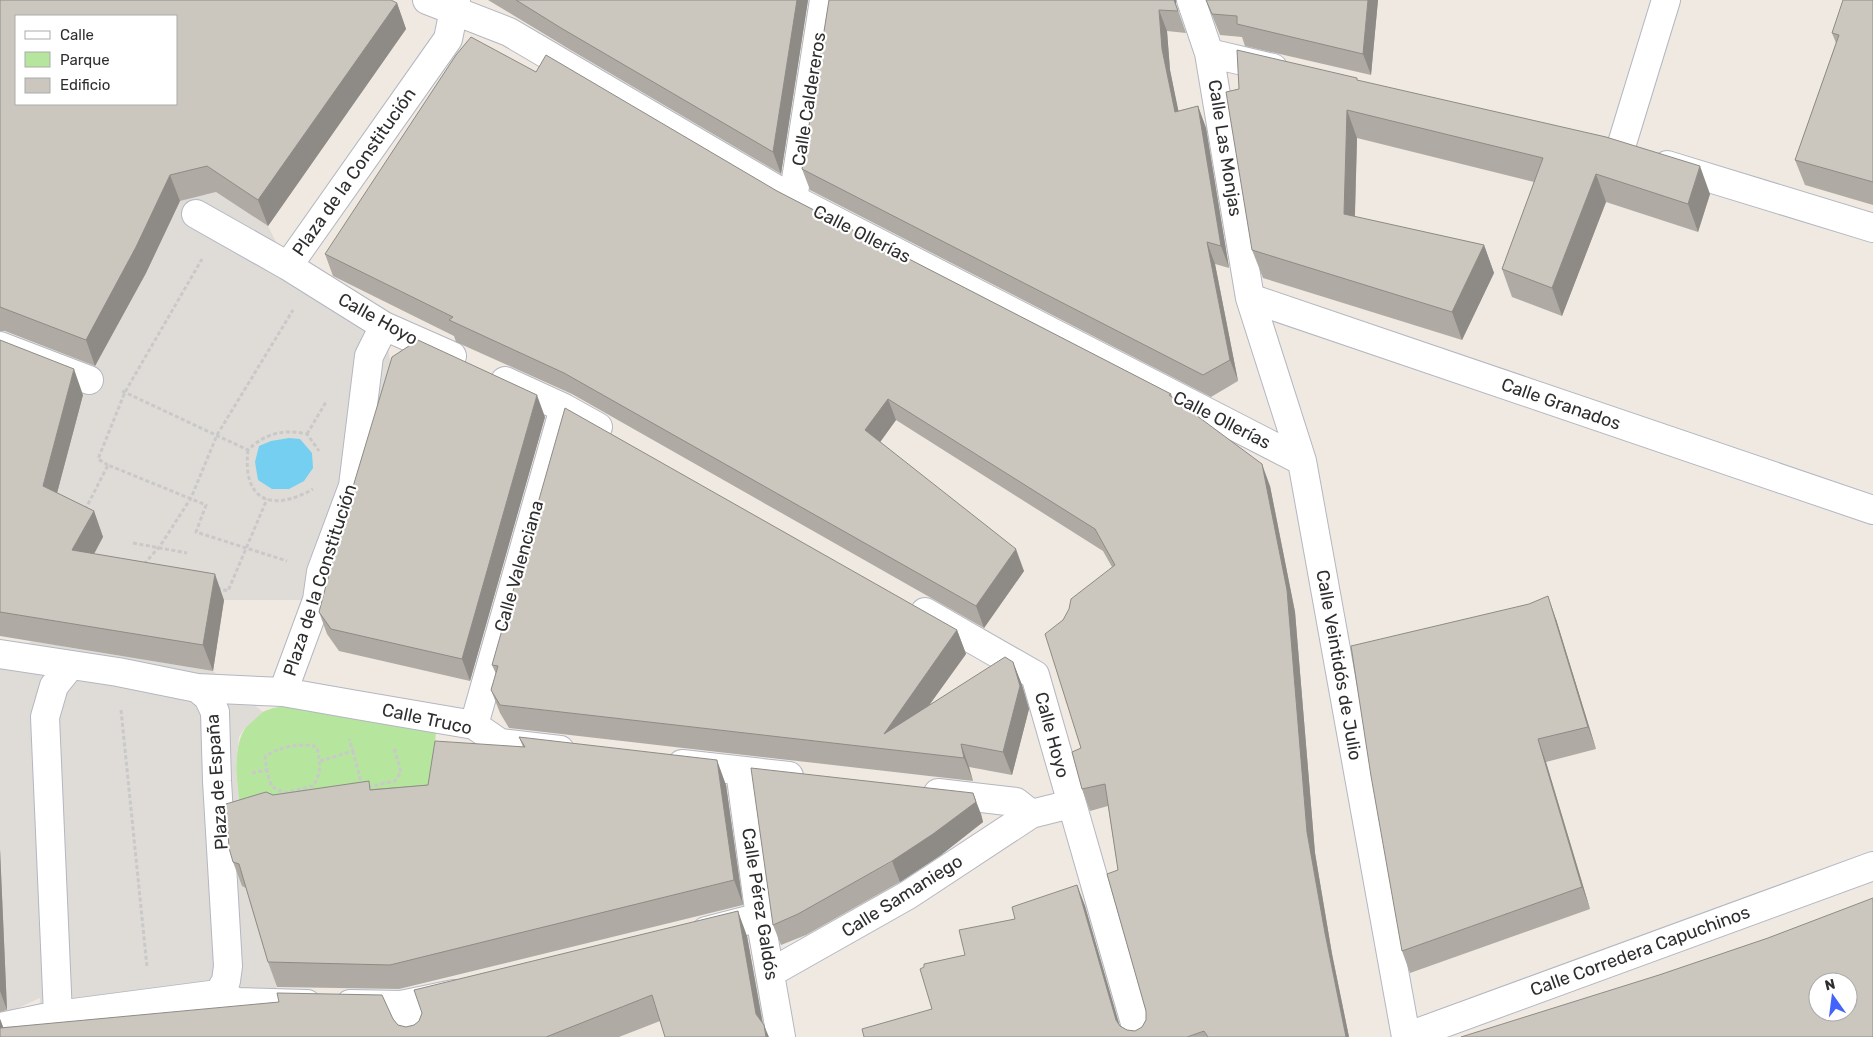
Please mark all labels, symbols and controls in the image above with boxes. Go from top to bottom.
legend [15,15,178,105]
text: Calle [60,26,94,44]
street label: Calle Caldereros [788,31,830,167]
text: Parque [60,51,110,69]
text: Edificio [60,76,110,94]
street label: Calle Las Monjas [1203,78,1247,218]
street label: Plaza de la Constitución [287,84,421,260]
street label: Calle Ollerías [810,200,914,268]
street label: Calle Hoyo [334,288,422,350]
street label: Calle Granados [1498,373,1624,435]
street label: Calle Ollerías [1170,386,1274,454]
street label: Plaza de la Constitución [279,481,361,679]
street label: Calle Valenciana [490,498,548,634]
street label: Calle Veintidós de Julio [1311,568,1367,762]
street label: Calle Hoyo [1030,690,1074,780]
street label: Calle Truco [380,699,474,739]
street label: Plaza de España [201,713,233,851]
street label: Calle Pérez Galdós [737,826,783,982]
street label: Calle Samaniego [837,850,967,942]
street label: Calle Corredera Capuchinos [1527,901,1753,1001]
north arrow [1808,972,1858,1022]
text: N [1823,975,1837,994]

